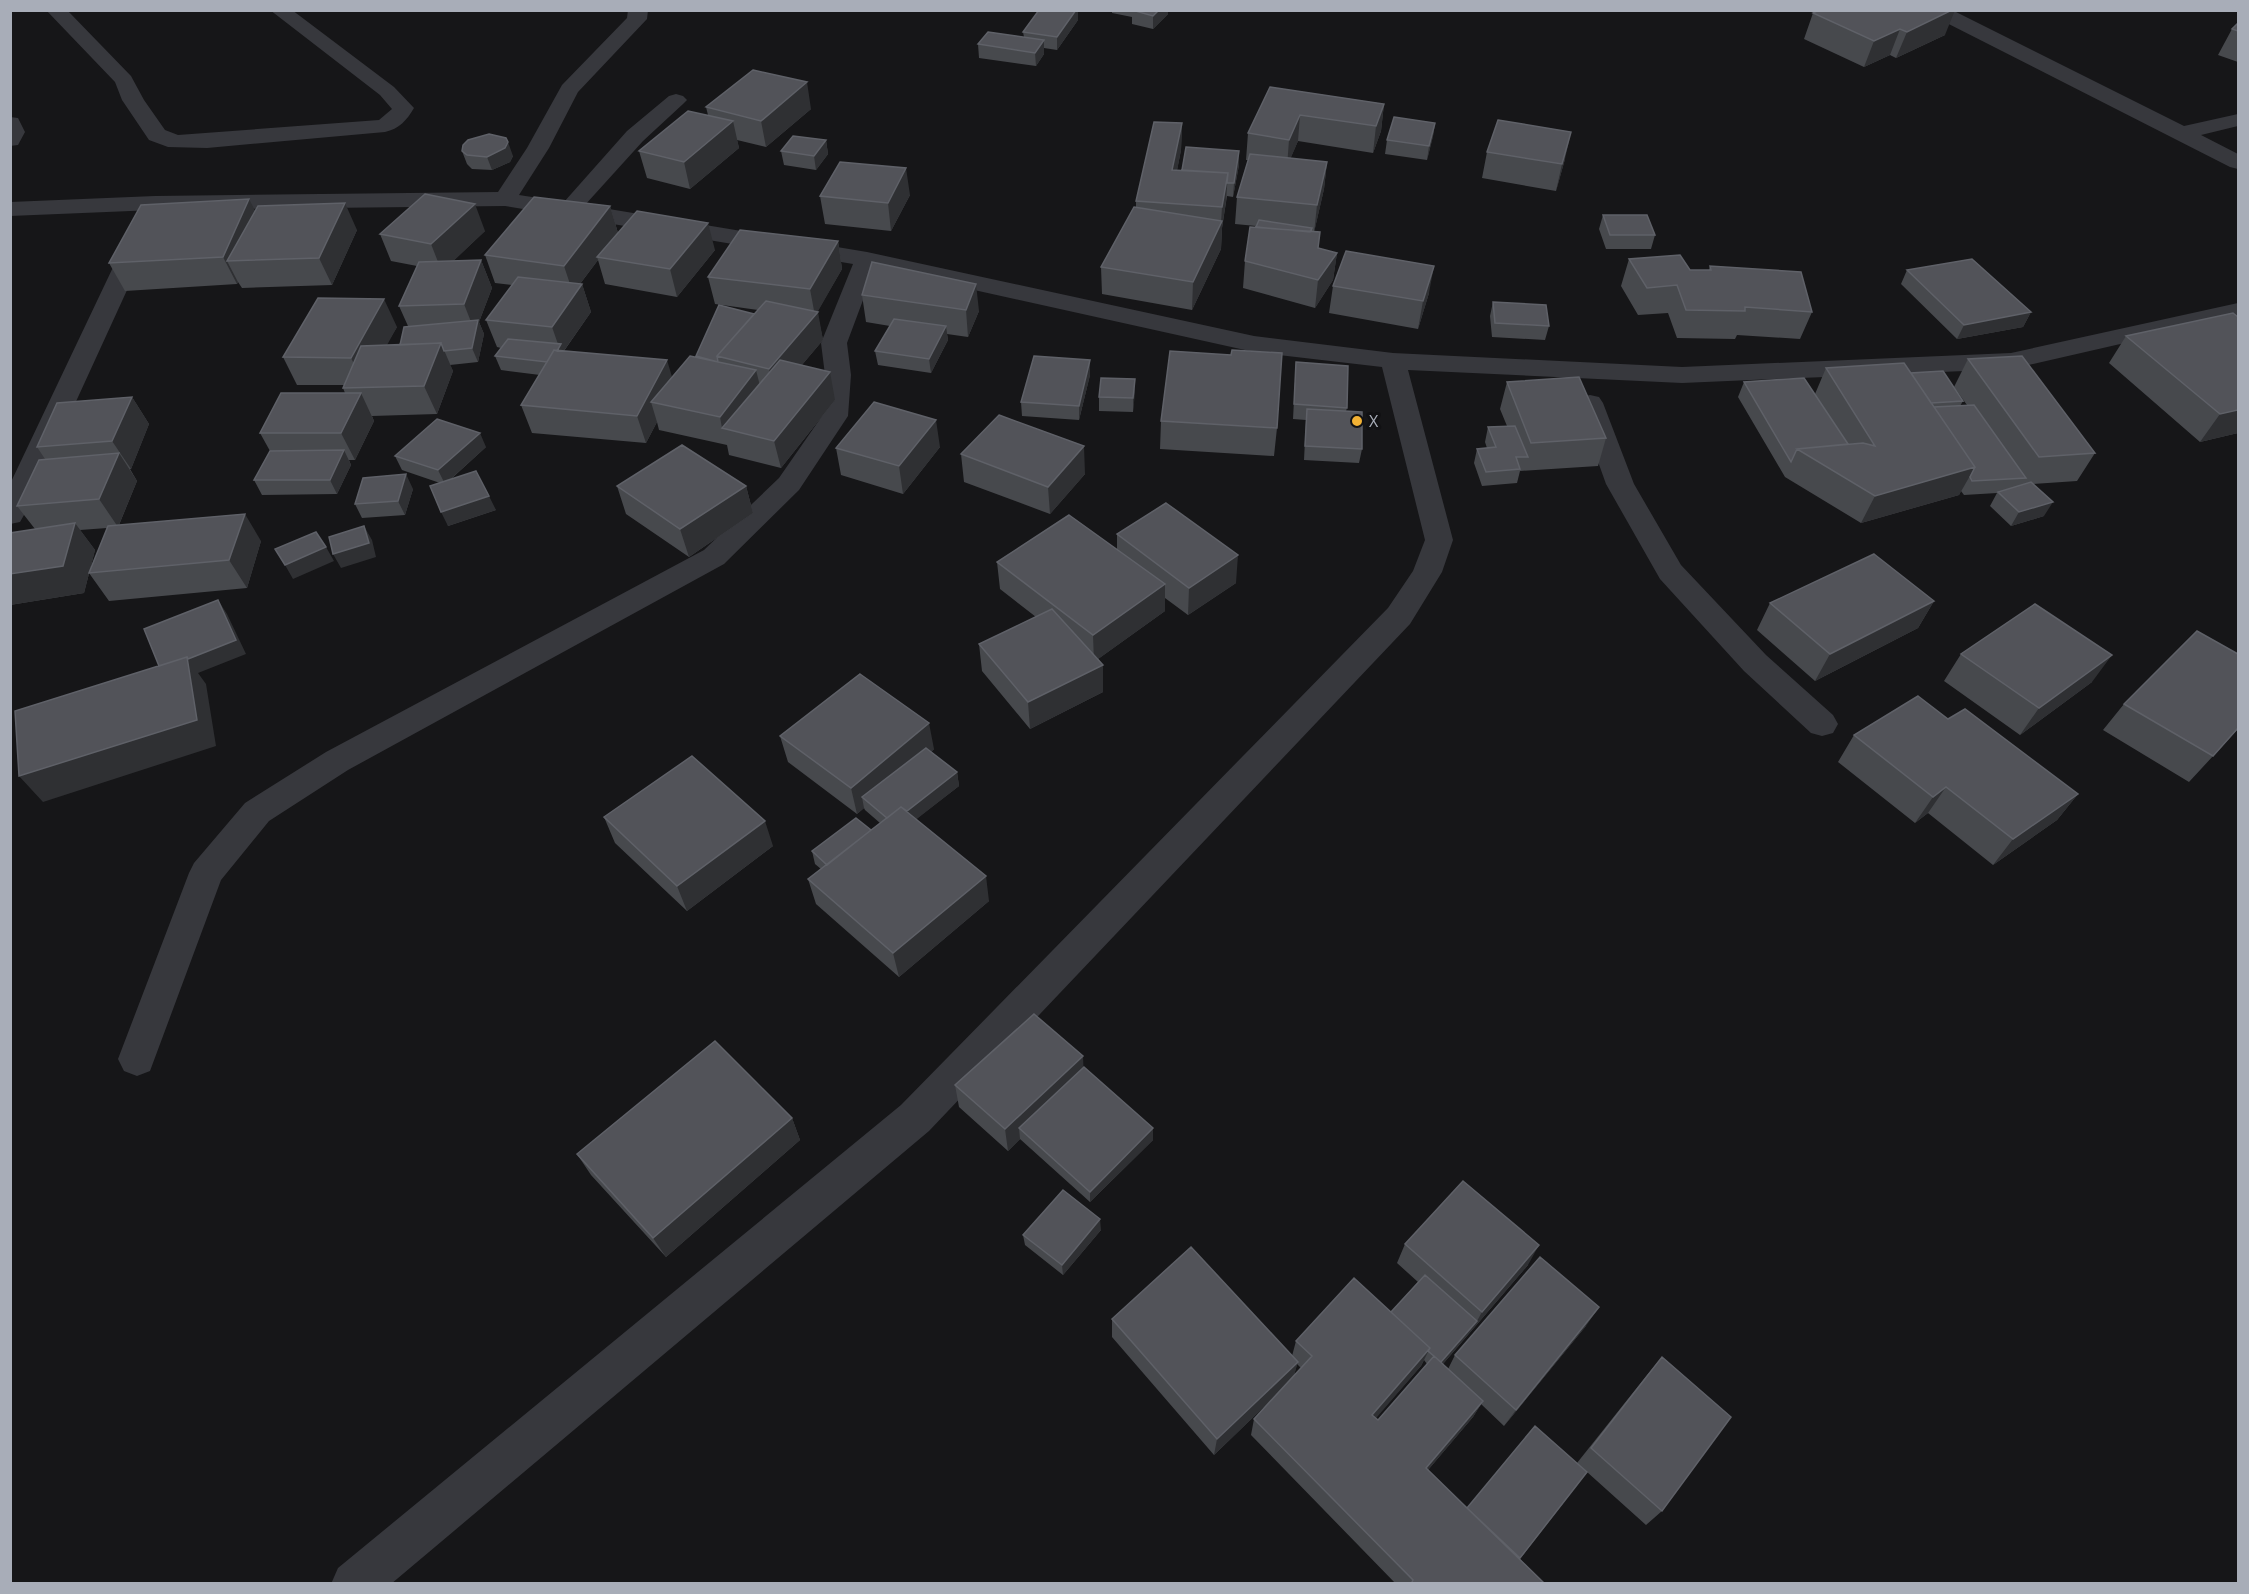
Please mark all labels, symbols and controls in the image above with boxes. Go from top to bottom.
place label: X [1369,410,1379,432]
marker: X [1350,414,1364,428]

